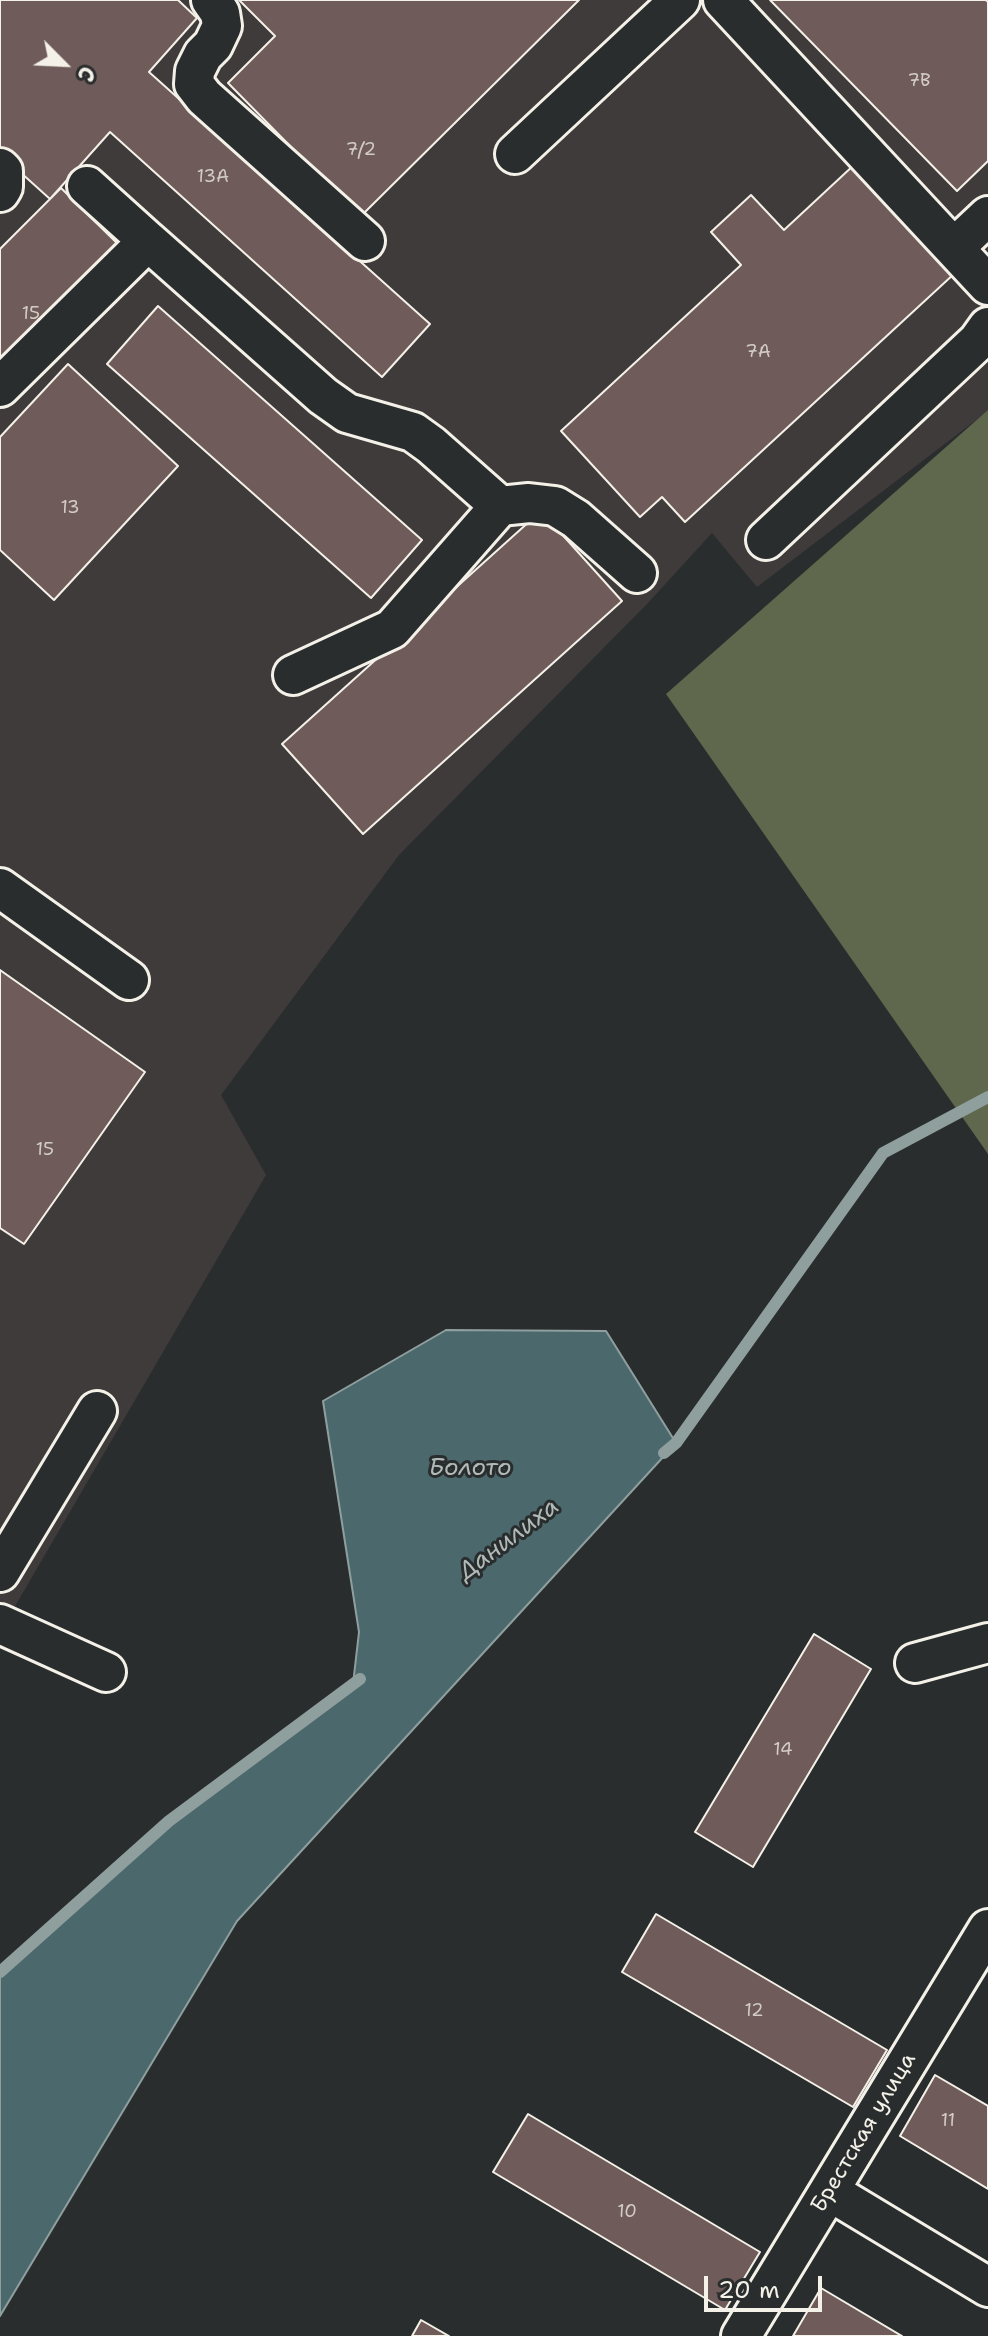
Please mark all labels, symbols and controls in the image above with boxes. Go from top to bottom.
north arrow [24,24,104,104]
text: С [70,62,102,86]
house number: 7В [907,70,931,92]
house number: 7/2 [346,139,376,161]
house number: 13А [197,166,229,188]
house number: 15 [22,303,40,325]
house number: 7А [745,341,771,363]
house number: 13 [60,497,80,519]
house number: 15 [36,1139,54,1161]
water label: Болото [428,1455,512,1483]
water label: Данилиха [453,1493,565,1587]
house number: 14 [773,1739,793,1761]
house number: 12 [744,2000,764,2022]
street label: Брестская улица [806,2048,922,2218]
house number: 11 [941,2110,955,2132]
house number: 10 [617,2201,637,2223]
scale bar [708,2260,826,2310]
text: 20 m [718,2274,780,2306]

